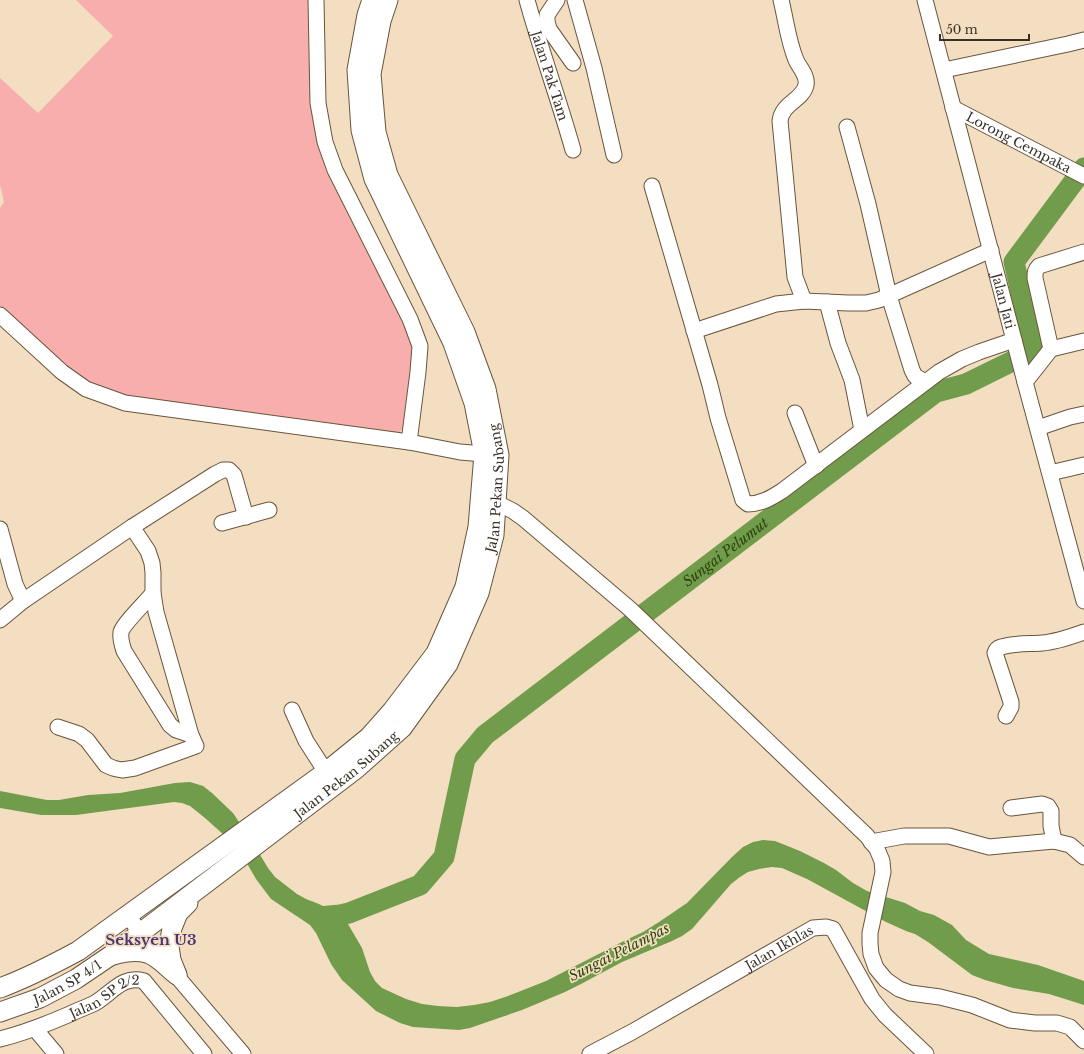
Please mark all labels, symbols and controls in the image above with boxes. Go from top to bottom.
scale bar [940,16,1029,42]
text: 50 m [946,22,978,37]
street label: Jalan Pak Tam [527,27,572,123]
street label: Lorong Cempaka [963,108,1075,177]
street label: Jalan Jati [987,269,1019,331]
street label: Jalan Pekan Subang [481,422,508,556]
water label: Sungai Pelumut [679,513,773,591]
street label: Jalan Pekan Subang [289,727,402,823]
water label: Sungai Pelampas [566,919,672,985]
street label: Jalan Ikhlas [740,922,816,975]
district label: Seksyen U3 [105,930,197,949]
street label: Jalan SP 4/1 [29,956,105,1009]
street label: Jalan SP 2/2 [65,972,140,1023]

